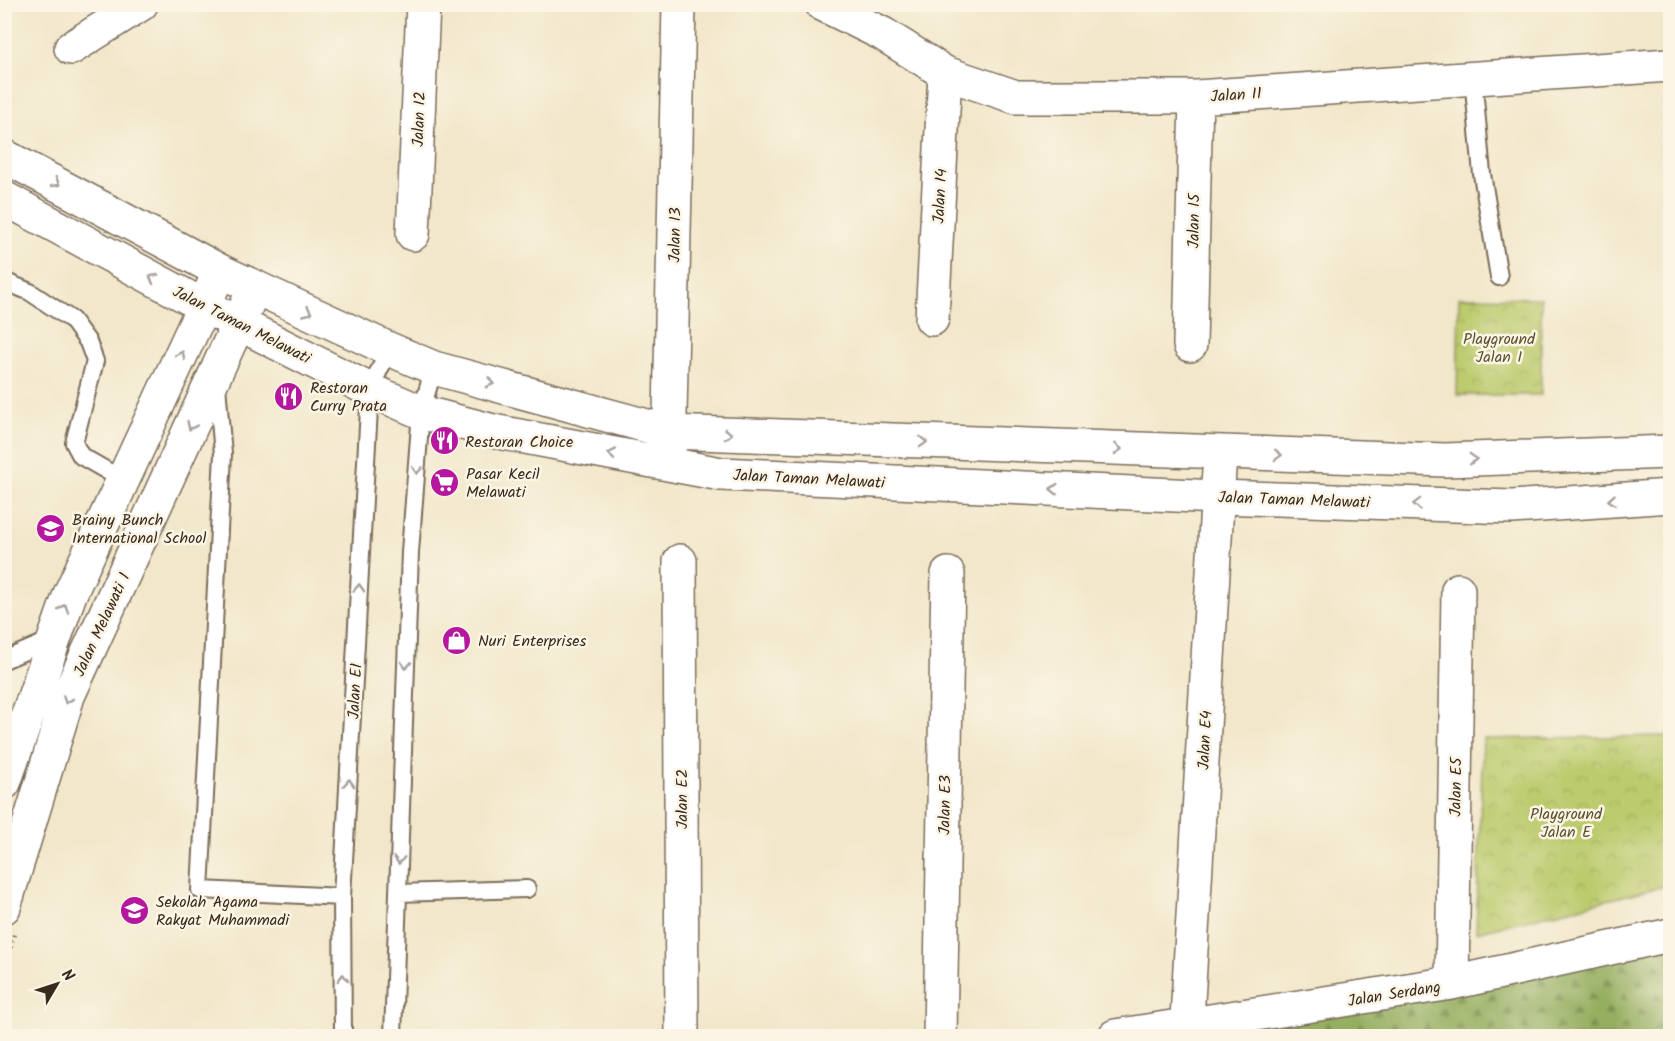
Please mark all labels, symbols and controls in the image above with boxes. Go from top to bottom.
street label: Jalan I1 [1210,81,1263,110]
street label: Jalan I2 [406,91,433,147]
street label: Jalan I4 [927,168,954,224]
one-way arrow [50,176,60,187]
street label: Jalan I5 [1182,192,1208,249]
street label: Jalan I3 [663,207,688,263]
one-way arrow [148,274,159,285]
street label: Jalan Taman Melawati [168,280,316,372]
one-way arrow [301,304,312,316]
park label: Playground Jalan I [1463,327,1536,370]
one-way arrow [174,351,186,362]
place label: Restoran Curry Prata [310,376,387,419]
one-way arrow [484,376,495,388]
restaurant icon: Restoran Curry Prata [273,380,305,412]
one-way arrow [186,420,198,431]
restaurant icon: Restoran Choice [428,425,460,457]
one-way arrow [723,428,732,441]
place label: Restoran Choice [465,430,573,455]
one-way arrow [918,435,927,448]
one-way arrow [1113,443,1122,456]
one-way arrow [607,448,617,461]
one-way arrow [1274,449,1283,461]
one-way arrow [1469,452,1478,465]
place label: Pasar Kecil Melawati [466,462,540,505]
street label: Jalan Taman Melawati [732,463,887,496]
one-way arrow [410,466,423,475]
supermarket icon: Pasar Kecil Melawati [429,466,461,498]
one-way arrow [1050,483,1059,496]
street label: Jalan Taman Melawati [1217,485,1372,516]
one-way arrow [1608,493,1617,506]
one-way arrow [1413,497,1422,510]
place label: Brainy Bunch International School [72,508,207,551]
school or university icon: Brainy Bunch International School [35,512,67,544]
street label: Jalan Melawati 1 [67,568,137,681]
one-way arrow [353,584,366,593]
one-way arrow [57,604,70,614]
shop icon: Nuri Enterprises [441,624,473,656]
place label: Nuri Enterprises [478,629,586,654]
one-way arrow [400,660,413,669]
street label: Jalan E1 [342,663,369,720]
one-way arrow [62,694,75,704]
street label: Jalan E4 [1191,710,1220,770]
street label: Jalan E5 [1443,756,1470,817]
street label: Jalan E2 [670,769,695,829]
street label: Jalan E3 [932,775,959,835]
one-way arrow [342,779,355,788]
park label: Playground Jalan E [1530,802,1603,845]
one-way arrow [392,855,405,864]
place label: Sekolah Agama Rakyat Muhammadi [156,890,290,933]
school or university icon: Sekolah Agama Rakyat Muhammadi [119,894,151,926]
north arrow [27,954,87,1014]
text: N [55,964,80,987]
one-way arrow [337,974,349,983]
street label: Jalan Serdang [1346,975,1443,1014]

